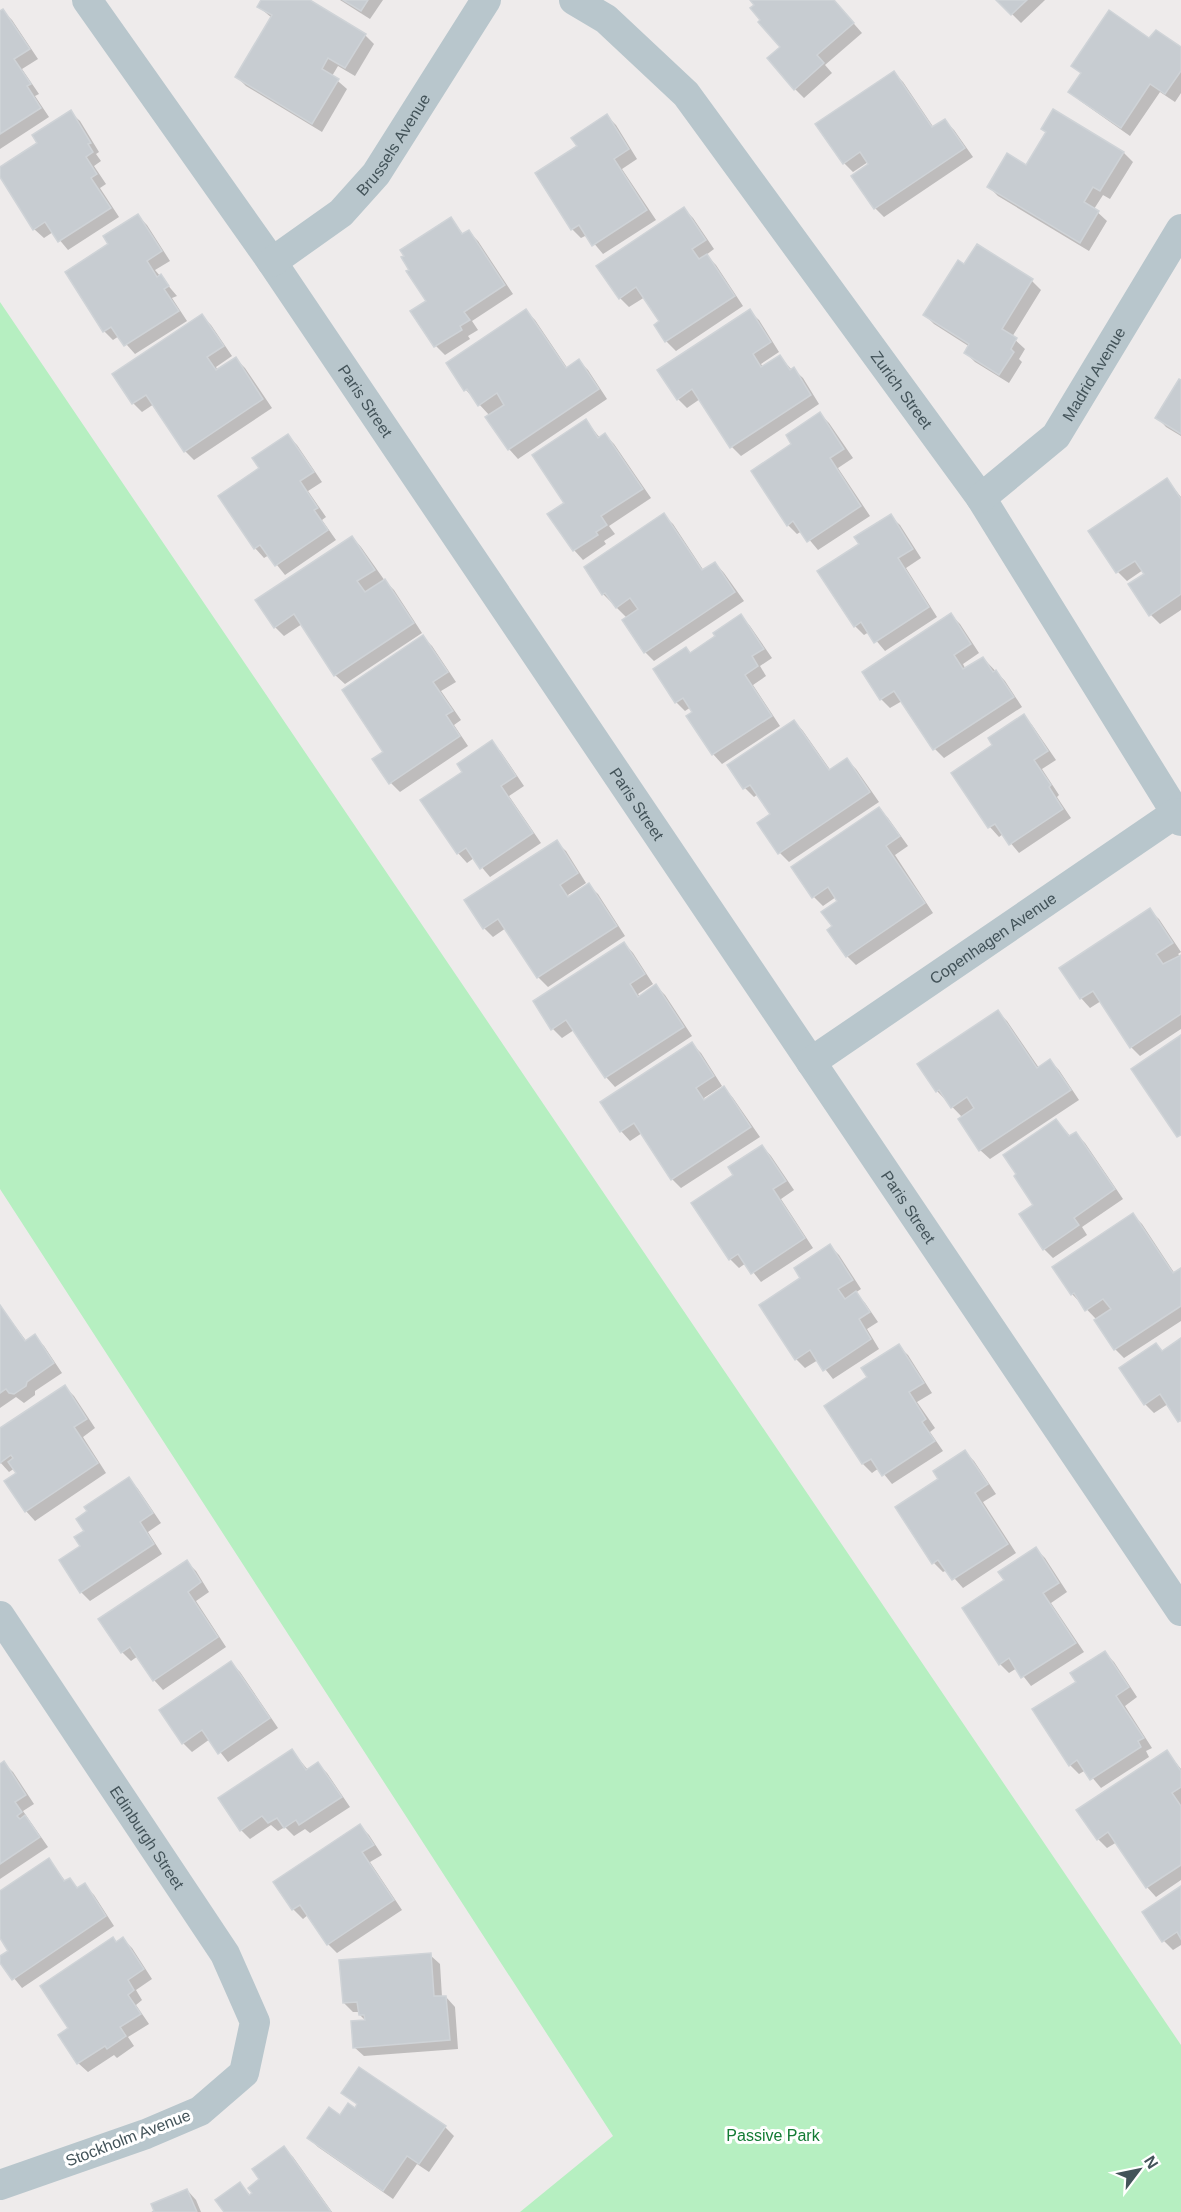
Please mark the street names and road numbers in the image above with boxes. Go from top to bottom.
street label: Brussels Avenue [353,90,433,199]
street label: Madrid Avenue [1059,324,1128,424]
street label: Zurich Street [868,348,936,432]
street label: Paris Street [335,361,396,441]
street label: Paris Street [607,764,668,844]
street label: Copenhagen Avenue [926,889,1059,987]
street label: Paris Street [878,1167,939,1247]
street label: Edinburgh Street [107,1783,188,1893]
street label: Stockholm Avenue [63,2106,193,2170]

